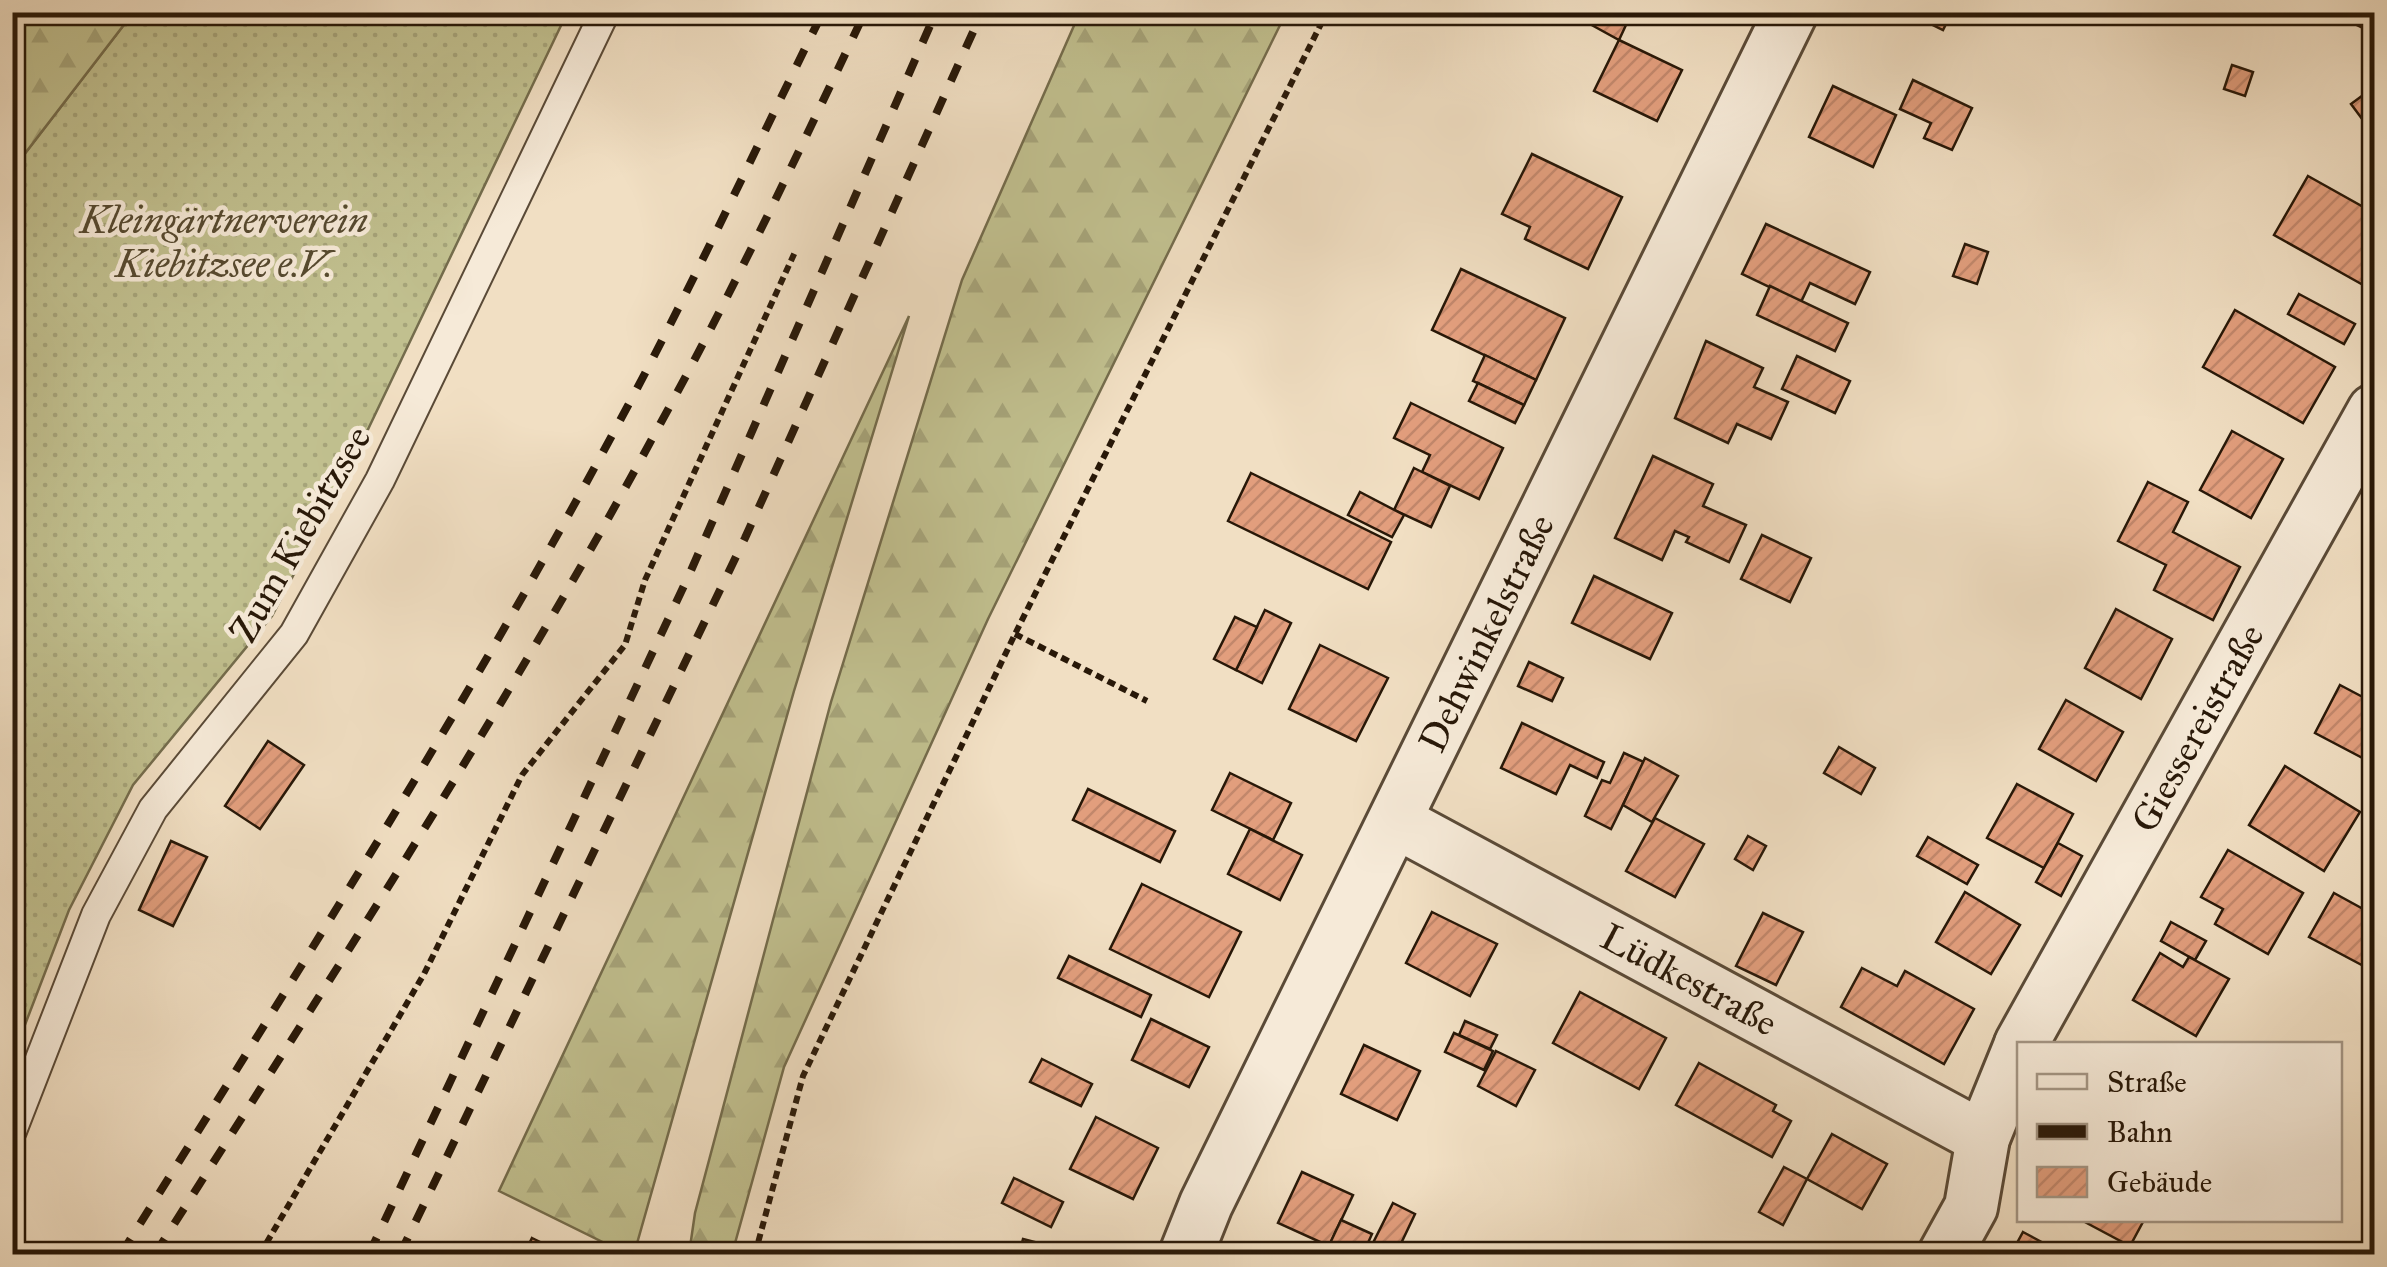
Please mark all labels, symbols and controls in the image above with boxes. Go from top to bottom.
park label: Kleingärtnerverein Kiebitzsee e.V. [78,197,368,287]
street label: Zum Kiebitzsee [220,418,380,650]
street label: Dehwinkelstraße [1409,507,1564,759]
street label: Giessereistraße [2121,616,2274,840]
street label: Lüdkestraße [1593,913,1785,1046]
legend [2017,1042,2342,1222]
text: Straße [2107,1064,2187,1100]
text: Bahn [2107,1114,2172,1150]
text: Gebäude [2107,1164,2212,1200]

